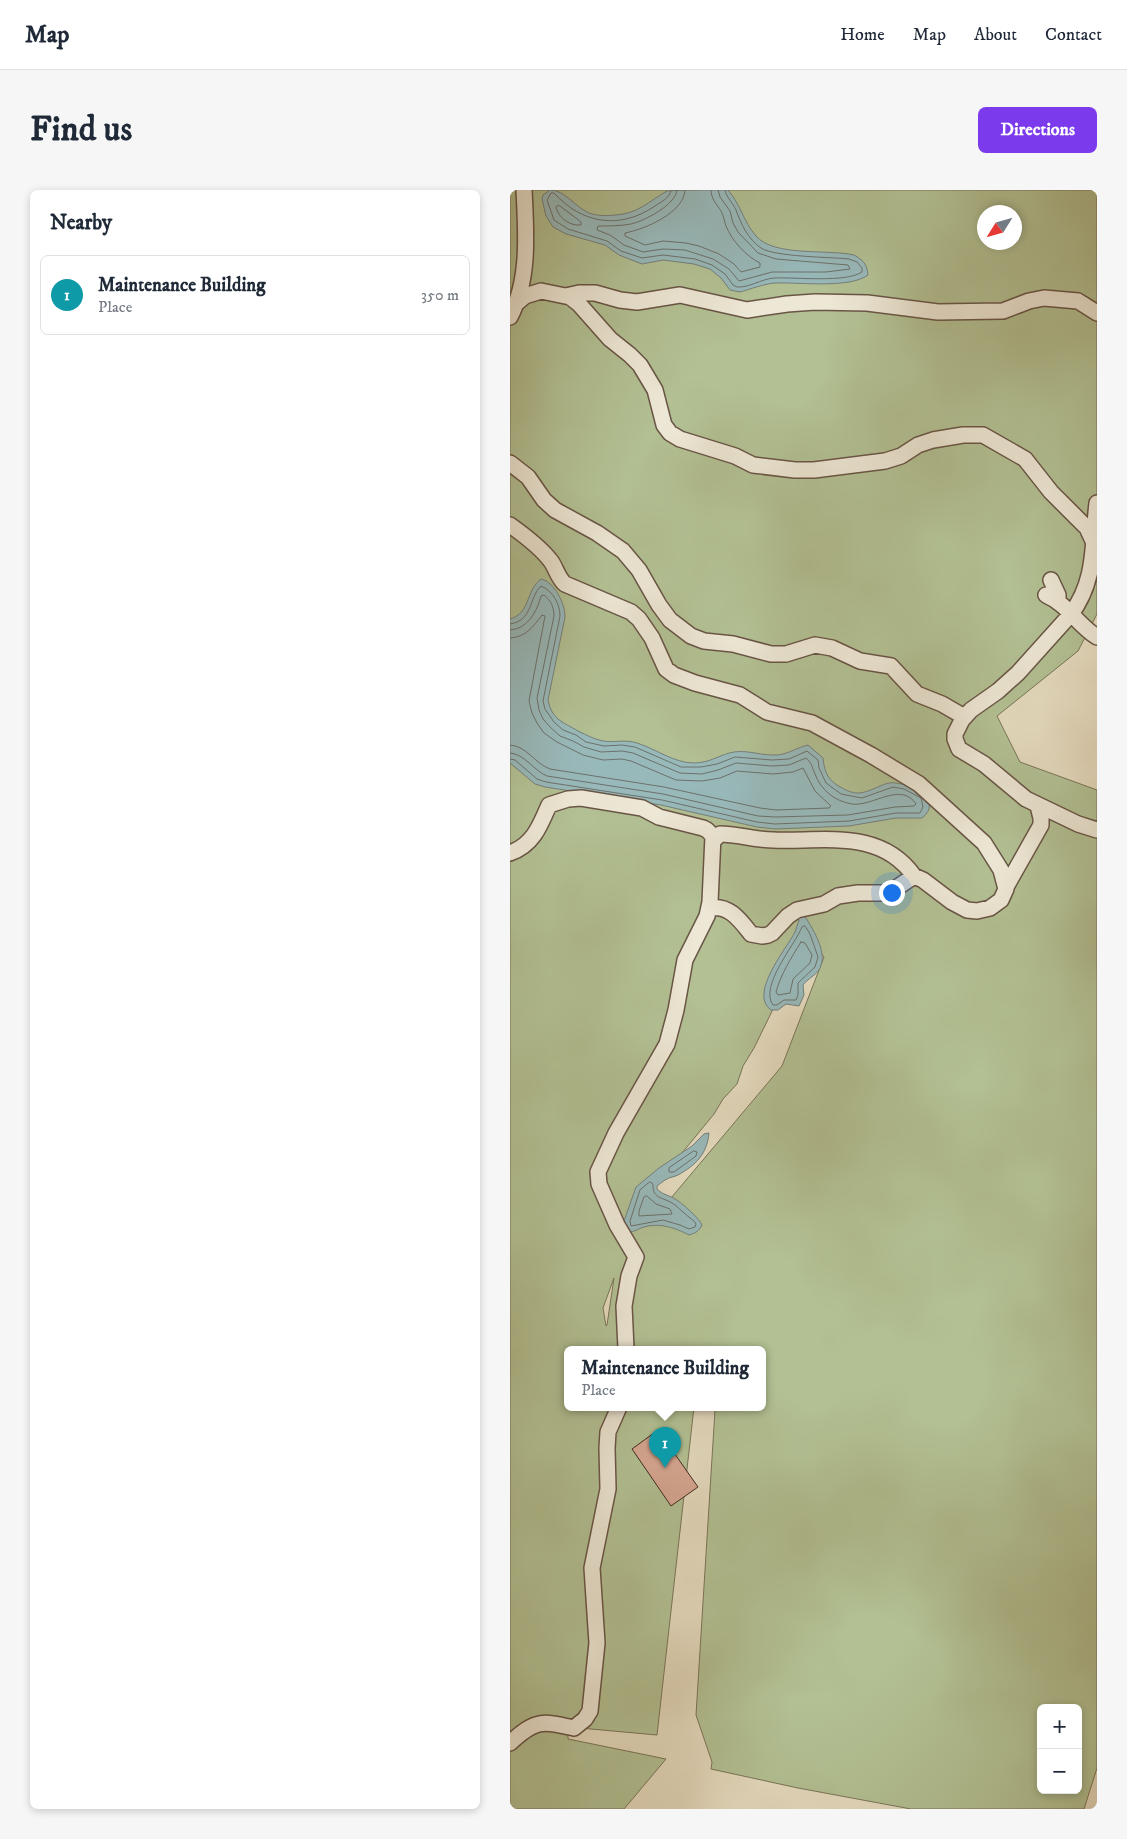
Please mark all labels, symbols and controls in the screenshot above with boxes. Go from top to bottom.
text: Map [25,20,69,50]
text: Home [840,24,885,46]
text: Map [913,24,946,46]
text: About [974,24,1017,46]
text: Contact [1045,24,1102,46]
button: Directions [978,107,1097,153]
text: Find us [30,108,132,152]
north arrow [977,205,1022,250]
text: Nearby [50,210,112,236]
text: Maintenance Building [98,274,265,297]
text: 1 [64,285,70,305]
text: 350 m [421,285,459,305]
text: Place [98,297,132,317]
your location [879,880,905,906]
popup [564,1346,766,1411]
text: Maintenance Building [581,1357,749,1380]
text: Place [581,1380,616,1400]
pin: 1 [649,1427,681,1468]
map controls [1037,1704,1082,1794]
button: + [1037,1704,1082,1749]
button: − [1037,1749,1082,1794]

